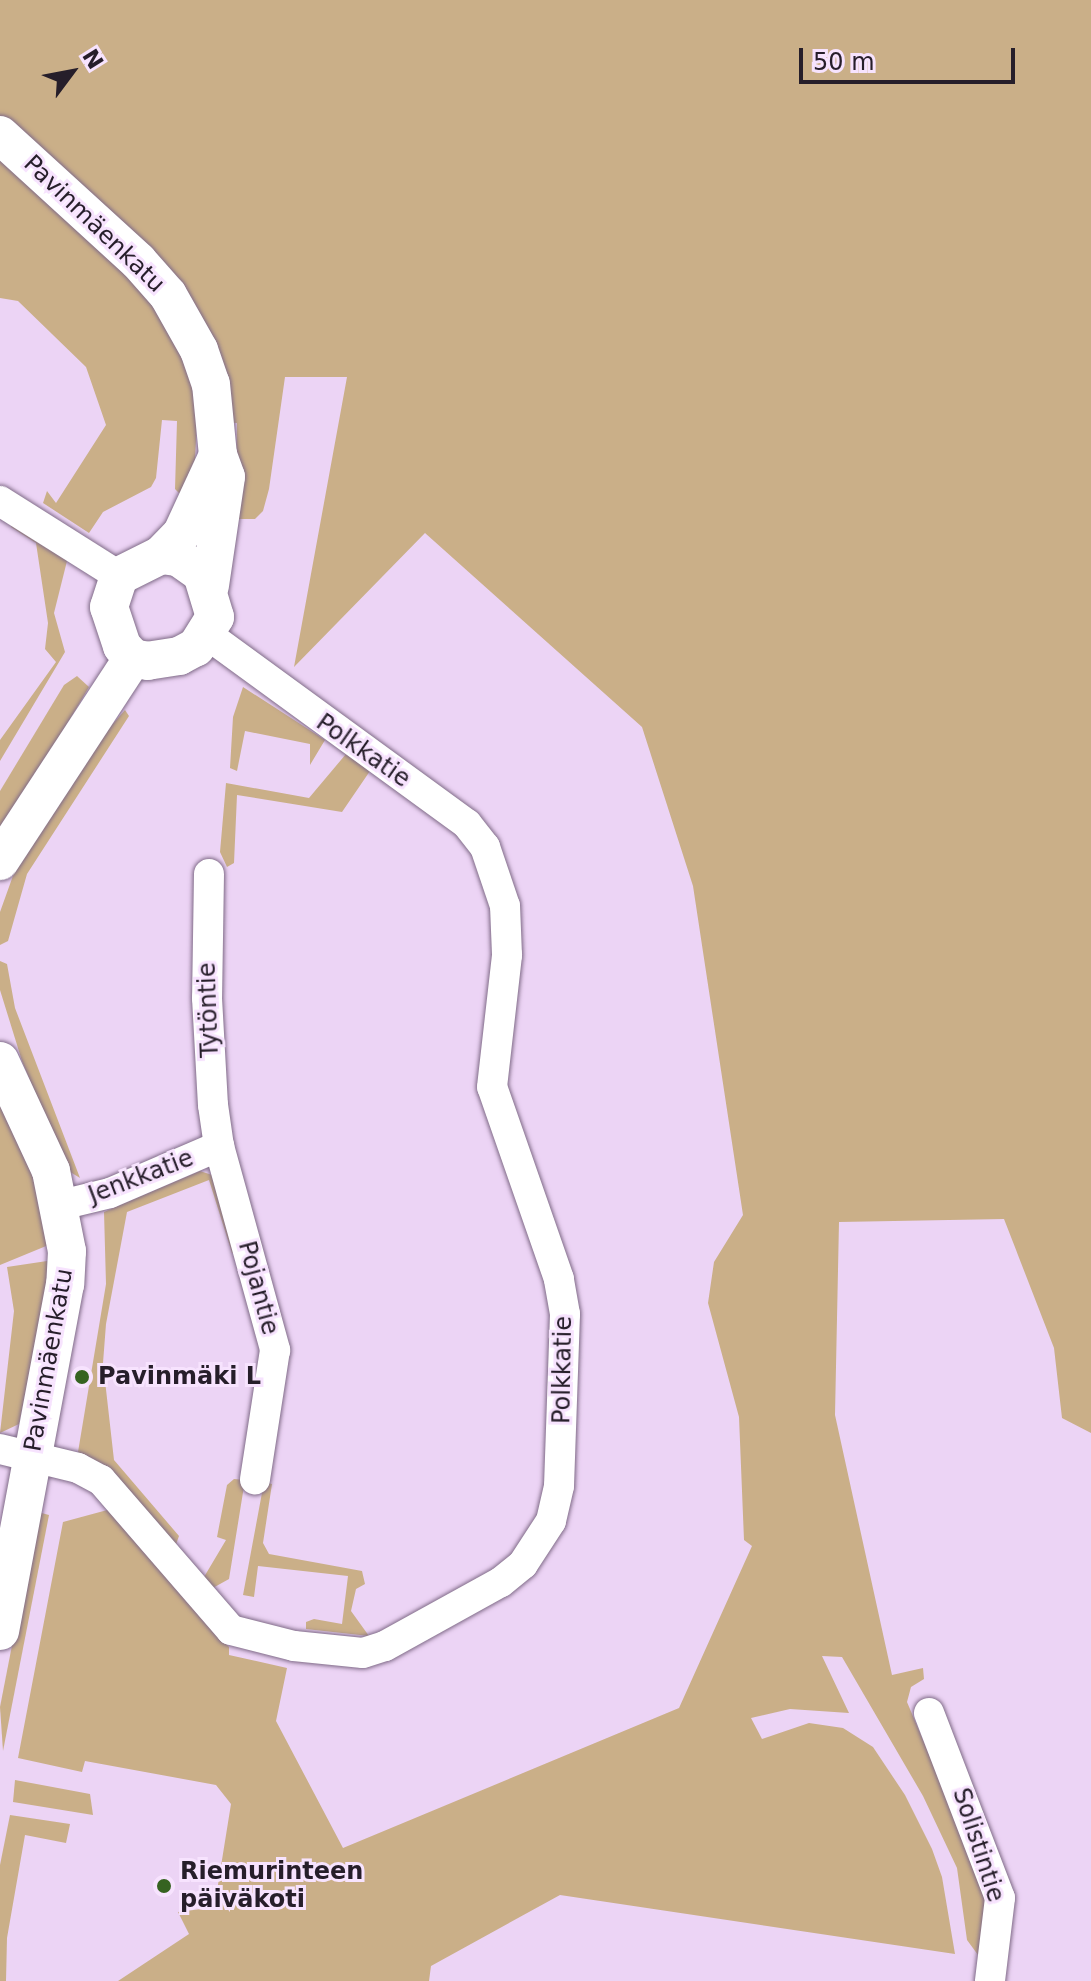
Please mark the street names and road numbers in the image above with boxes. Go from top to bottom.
street label: Pavinmäenkatu [17,149,171,299]
street label: Polkkatie [311,708,415,794]
street label: Tytöntie [193,962,225,1058]
street label: Jenkkatie [85,1144,197,1210]
street label: Pojantie [232,1238,284,1338]
street label: Pavinmäenkatu [19,1266,79,1454]
street label: Polkkatie [548,1316,578,1424]
street label: Solistintie [946,1784,1010,1906]

